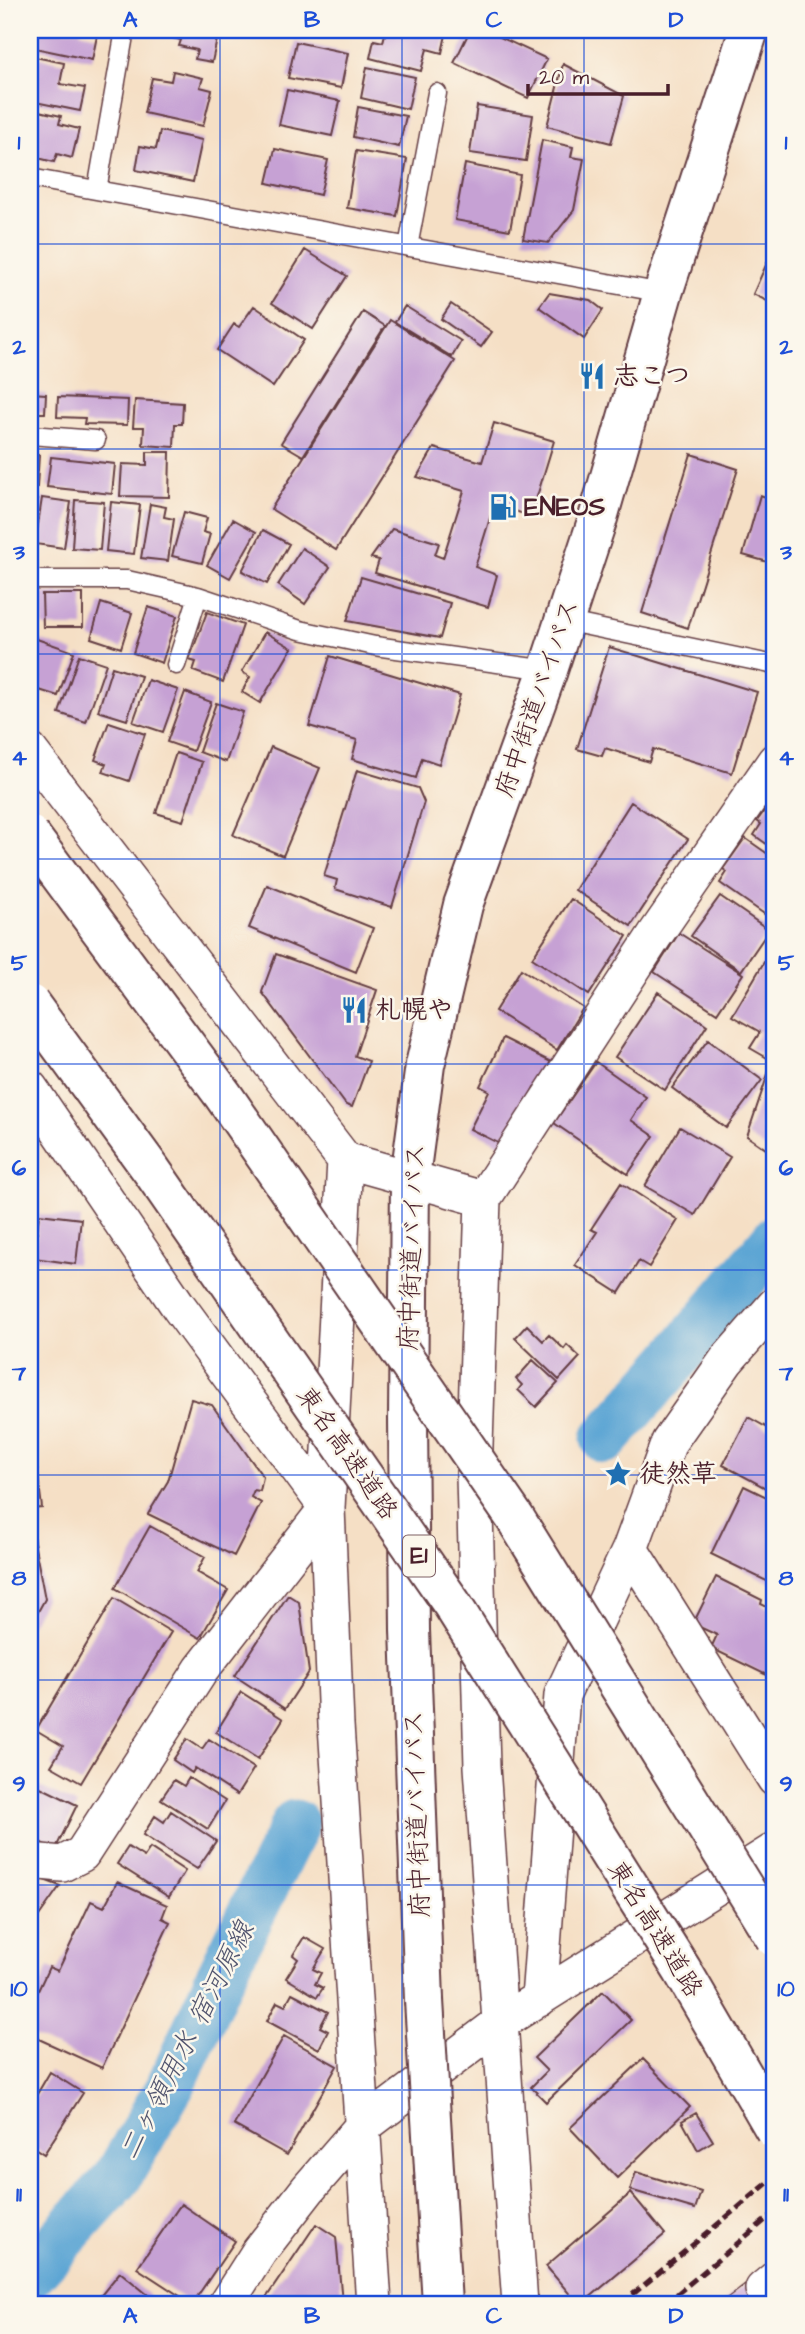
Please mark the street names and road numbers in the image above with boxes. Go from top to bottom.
street label: 府中街道バイパス [486,594,588,802]
street label: 府中街道バイパス [390,1143,434,1351]
street label: 東名高速道路 [288,1379,406,1527]
road number: E1 [403,1536,435,1576]
street label: 府中街道バイパス [395,1710,439,1918]
street label: 東名高速道路 [598,1853,712,2005]

